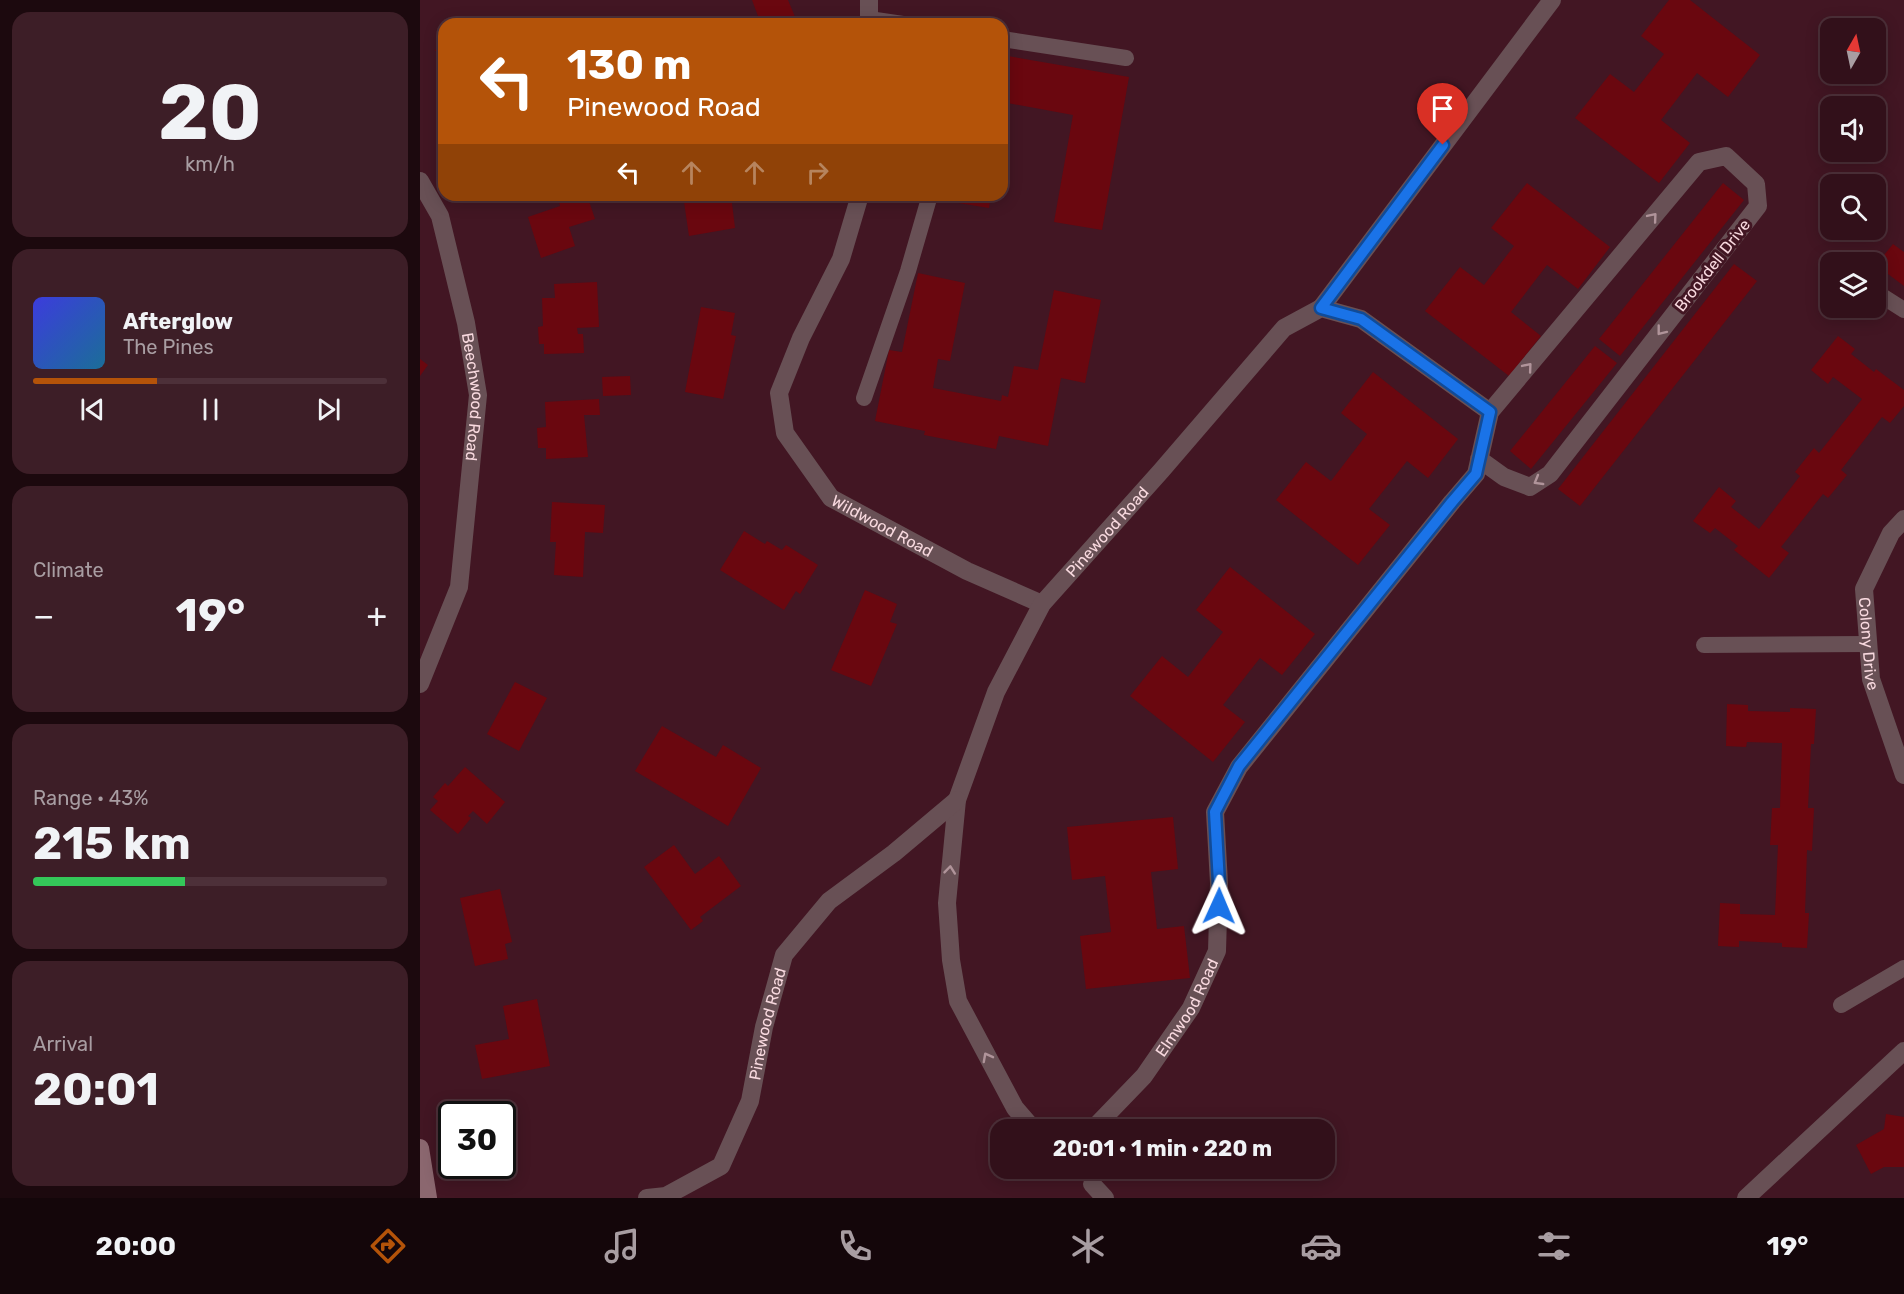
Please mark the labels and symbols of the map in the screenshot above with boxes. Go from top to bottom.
north arrow [1820,18,1886,84]
pin [1417,83,1468,145]
one-way arrow [1646,213,1657,224]
street label: Brookdell Drive [1671,215,1754,315]
one-way arrow [1657,324,1668,335]
street label: Beechwood Road [458,331,487,462]
one-way arrow [1520,363,1531,374]
one-way arrow [1534,474,1544,485]
street label: Pinewood Road [1062,483,1153,581]
street label: Wildwood Road [828,491,936,561]
street label: Colony Drive [1855,596,1883,693]
one-way arrow [943,865,956,874]
position arrow [1187,874,1251,938]
street label: Elmwood Road [1151,956,1222,1060]
street label: Pinewood Road [745,966,790,1082]
one-way arrow [983,1052,995,1063]
speed limit sign: 30 [438,1101,516,1179]

